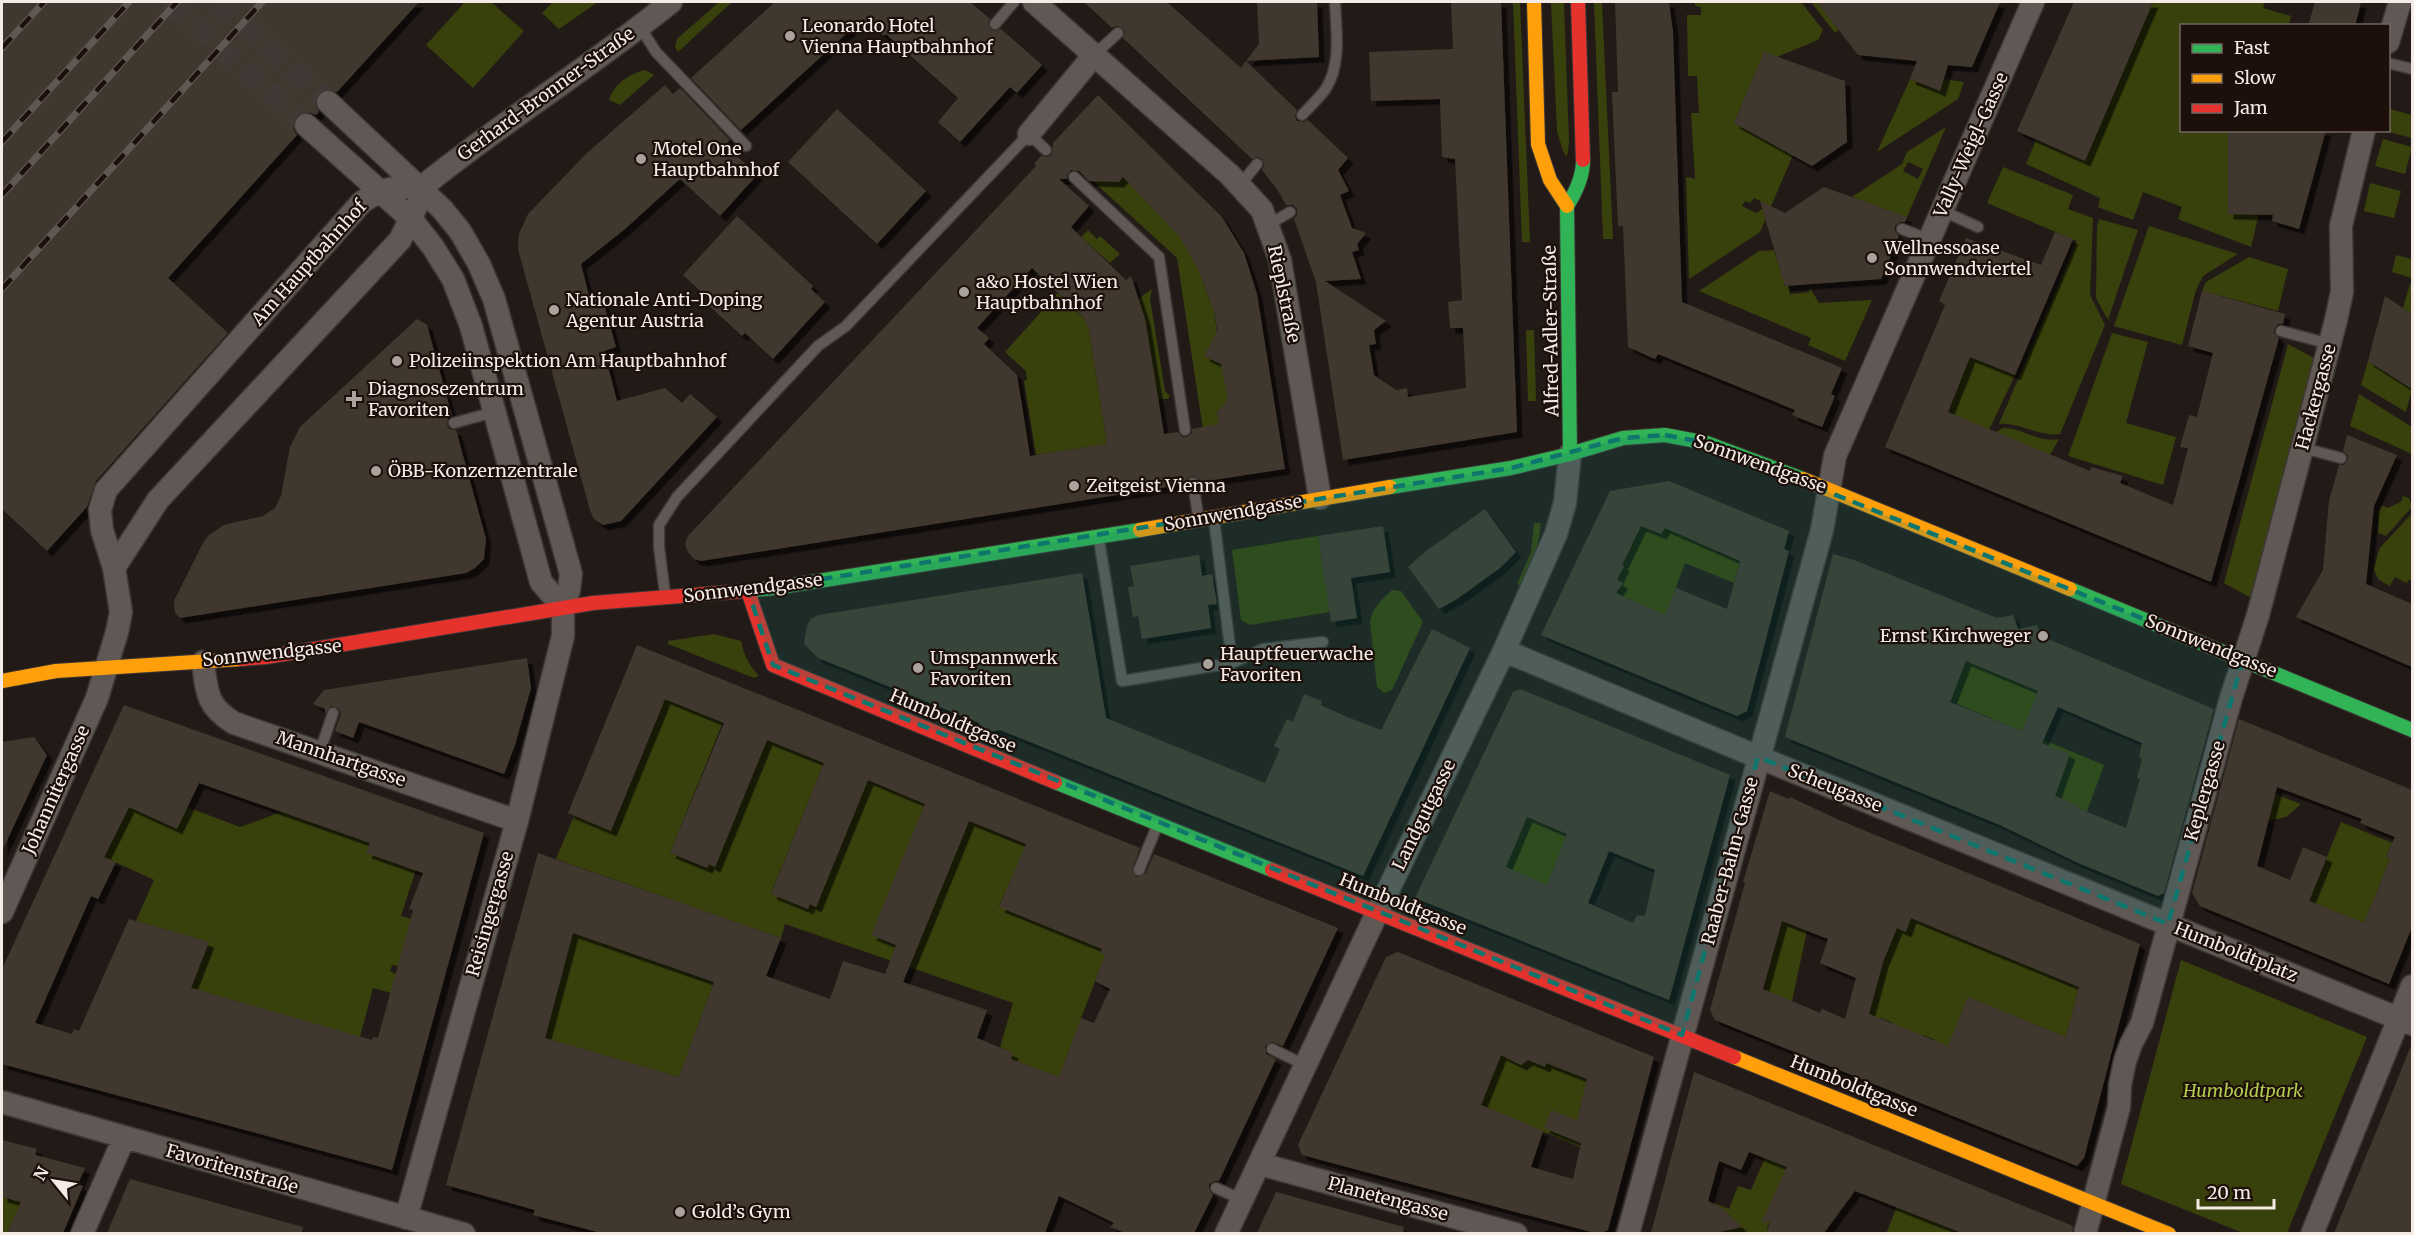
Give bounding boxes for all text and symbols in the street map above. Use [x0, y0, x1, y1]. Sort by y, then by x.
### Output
place label: Leonardo Hotel Vienna Hauptbahnhof [801, 14, 994, 58]
street label: Gerhard-Bronner-Straße [453, 22, 639, 166]
legend [2180, 24, 2390, 132]
marker: Leonardo Hotel Vienna Hauptbahnhof [783, 29, 797, 43]
text: Fast [2234, 36, 2270, 59]
text: Slow [2234, 66, 2277, 89]
street label: Vally-Weigl-Gasse [1928, 69, 2013, 222]
text: Jam [2233, 96, 2268, 119]
place label: Motel One Hauptbahnhof [653, 137, 780, 181]
marker: Motel One Hauptbahnhof [634, 152, 648, 166]
street label: Am Hauptbahnhof [246, 194, 372, 331]
place label: Wellnessoase Sonnwendviertel [1883, 236, 2032, 280]
street label: Rieplstraße [1263, 243, 1306, 345]
street label: Alfred-Adler-Straße [1538, 245, 1564, 418]
marker: Wellnessoase Sonnwendviertel [1865, 251, 1879, 265]
place label: a&o Hostel Wien Hauptbahnhof [976, 270, 1118, 314]
marker: a&o Hostel Wien Hauptbahnhof [957, 285, 971, 299]
place label: Nationale Anti-Doping Agentur Austria [565, 288, 763, 332]
marker: Nationale Anti-Doping Agentur Austria [547, 303, 561, 317]
street label: Hackergasse [2290, 341, 2341, 452]
place label: Polizeiinspektion Am Hauptbahnhof [409, 349, 727, 372]
marker: Polizeiinspektion Am Hauptbahnhof [390, 354, 404, 368]
place label: Diagnosezentrum Favoriten [368, 377, 524, 421]
marker: Diagnosezentrum Favoriten [345, 390, 363, 408]
street label: Sonnwendgasse [1690, 429, 1830, 498]
place label: ÖBB-Konzernzentrale [388, 459, 578, 482]
marker: ÖBB-Konzernzentrale [369, 464, 383, 478]
place label: Zeitgeist Vienna [1086, 474, 1226, 497]
marker: Zeitgeist Vienna [1067, 479, 1081, 493]
street label: Sonnwendgasse [1162, 489, 1304, 536]
street label: Sonnwendgasse [682, 568, 824, 607]
street label: Sonnwendgasse [2142, 609, 2280, 682]
place label: Ernst Kirchweger [1880, 624, 2031, 647]
marker: Ernst Kirchweger [2036, 629, 2050, 643]
street label: Sonnwendgasse [201, 634, 343, 671]
place label: Hauptfeuerwache Favoriten [1220, 642, 1373, 686]
place label: Umspannwerk Favoriten [930, 646, 1058, 690]
marker: Hauptfeuerwache Favoriten [1201, 657, 1215, 671]
marker: Umspannwerk Favoriten [911, 661, 925, 675]
street label: Humboldtgasse [886, 684, 1020, 758]
street label: Johannitergasse [16, 722, 94, 859]
street label: Mannhartgasse [273, 726, 409, 791]
street label: Keplergasse [2179, 738, 2230, 844]
street label: Landgutgasse [1387, 756, 1460, 874]
street label: Scheugasse [1785, 758, 1886, 817]
street label: Raaber-Bahn-Gasse [1696, 775, 1763, 947]
street label: Reisingergasse [461, 849, 518, 979]
street label: Humboldtgasse [1336, 868, 1470, 940]
street label: Humboldtplatz [2171, 916, 2301, 987]
street label: Humboldtgasse [1787, 1050, 1921, 1122]
park label: Humboldtpark [2182, 1079, 2303, 1102]
street label: Favoritenstraße [163, 1139, 301, 1198]
north arrow [24, 1151, 84, 1211]
text: N [29, 1163, 53, 1184]
street label: Planetengasse [1326, 1171, 1451, 1226]
scale bar [2198, 1172, 2274, 1210]
text: 20 m [2207, 1181, 2251, 1204]
place label: Gold’s Gym [692, 1200, 791, 1223]
marker: Gold’s Gym [673, 1205, 687, 1219]

